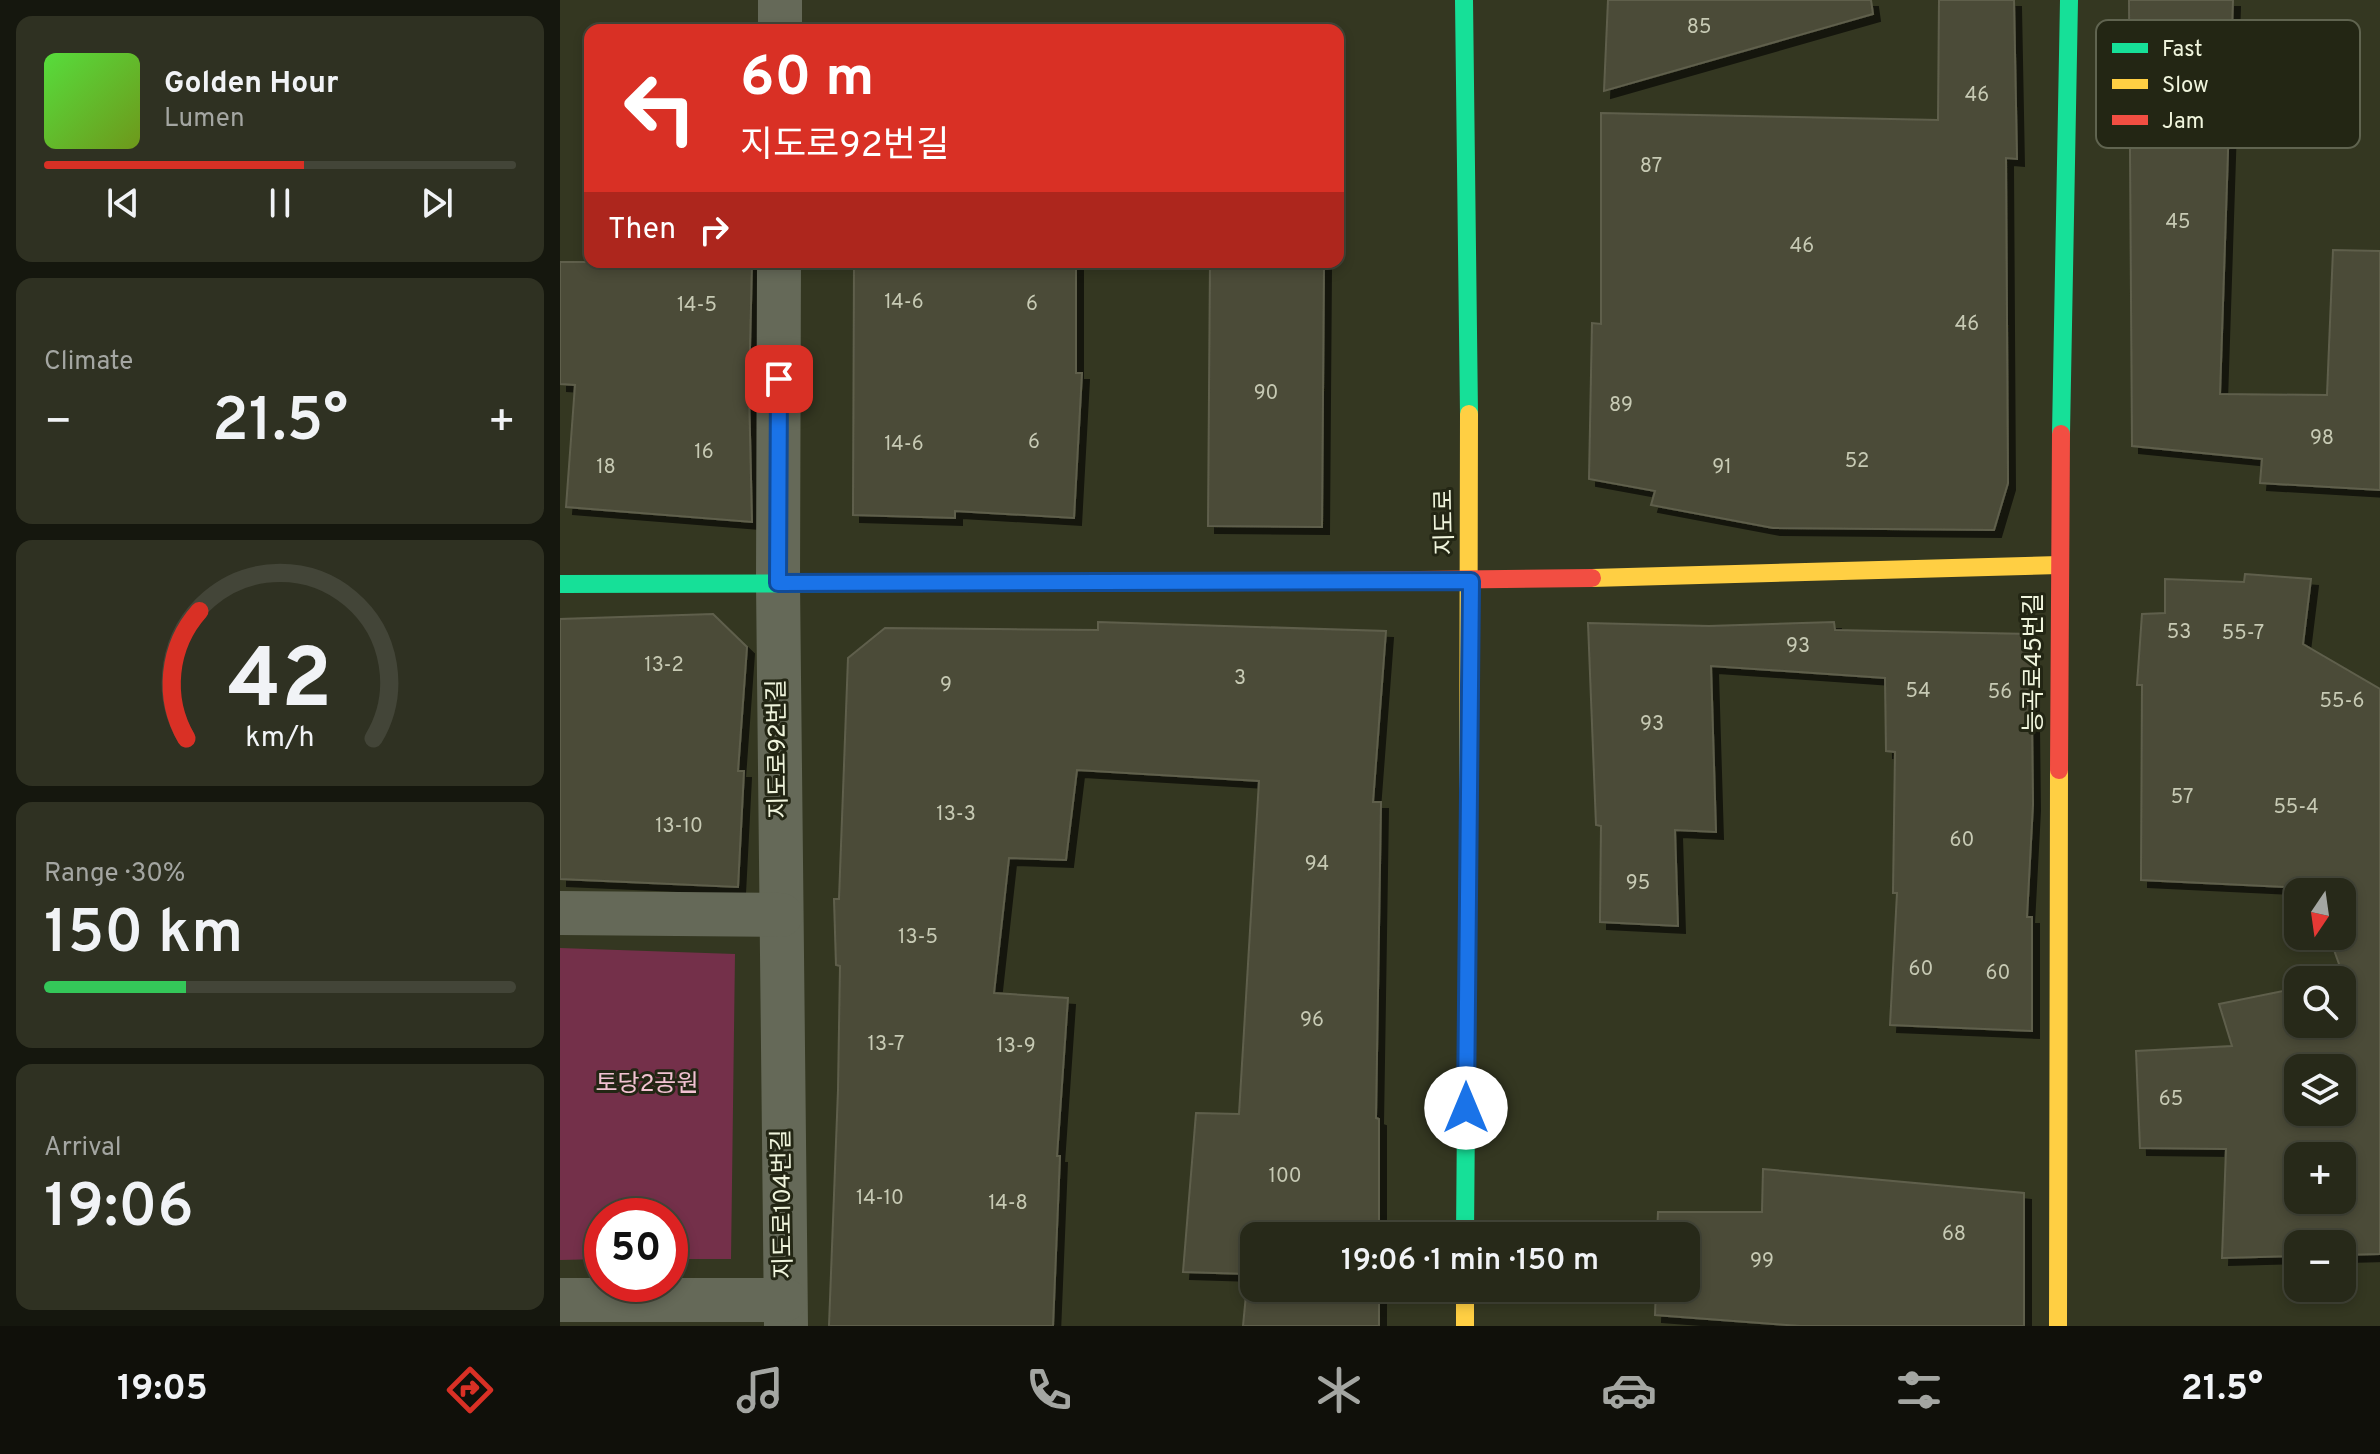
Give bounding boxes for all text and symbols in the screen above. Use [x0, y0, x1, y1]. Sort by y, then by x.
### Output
house number: 85 [1687, 15, 1711, 41]
legend [2096, 20, 2360, 148]
text: Fast [2162, 37, 2203, 64]
text: 60 m [740, 45, 874, 115]
icon: left [608, 56, 712, 160]
text: Golden Hour [164, 66, 338, 103]
text: Slow [2162, 73, 2209, 100]
house number: 46 [1965, 83, 1989, 109]
text: Lumen [164, 103, 245, 136]
text: Jam [2162, 109, 2205, 136]
text: 지도로92번길 [740, 124, 949, 170]
house number: 87 [1640, 154, 1662, 180]
icon: previous [101, 181, 145, 225]
icon: pause [258, 181, 302, 225]
icon: next [415, 181, 459, 225]
icon: right [692, 208, 736, 252]
house number: 45 [2166, 210, 2190, 236]
text: Then [608, 212, 676, 249]
house number: 46 [1790, 234, 1814, 260]
house number: 14-6 [884, 290, 924, 316]
house number: 6 [1026, 292, 1038, 318]
house number: 14-5 [677, 293, 717, 319]
house number: 46 [1955, 312, 1979, 338]
pin [745, 345, 813, 413]
text: Climate [44, 346, 133, 379]
icon: arrive [757, 357, 801, 401]
house number: 90 [1254, 381, 1278, 407]
text: 21.5° [212, 386, 348, 462]
house number: 89 [1609, 393, 1633, 419]
text: − [44, 396, 72, 452]
text: + [488, 396, 516, 452]
house number: 98 [2310, 426, 2334, 452]
house number: 6 [1028, 430, 1040, 456]
house number: 14-6 [884, 432, 924, 458]
house number: 16 [694, 440, 714, 466]
house number: 52 [1845, 449, 1869, 475]
house number: 18 [596, 455, 616, 481]
house number: 91 [1712, 455, 1732, 481]
street label: 지도로 [1430, 489, 1462, 555]
street label: 능곡로45번길 [2020, 593, 2050, 733]
house number: 53 [2167, 620, 2191, 646]
house number: 55-7 [2222, 621, 2264, 647]
text: 42 [228, 632, 332, 737]
house number: 93 [1786, 634, 1810, 660]
house number: 13-2 [644, 653, 684, 679]
house number: 3 [1234, 666, 1246, 692]
house number: 9 [940, 673, 952, 699]
street label: 지도로92번길 [763, 679, 795, 819]
house number: 54 [1905, 679, 1931, 705]
house number: 56 [1988, 680, 2012, 706]
house number: 55-6 [2320, 689, 2364, 715]
house number: 93 [1640, 712, 1664, 738]
text: km/h [245, 721, 315, 757]
house number: 57 [2171, 785, 2193, 811]
house number: 55-4 [2273, 795, 2319, 821]
house number: 13-3 [936, 802, 976, 828]
house number: 13-10 [655, 814, 703, 840]
house number: 60 [1950, 828, 1974, 854]
house number: 94 [1305, 852, 1329, 878]
text: Range · 30% [44, 858, 186, 891]
house number: 95 [1626, 871, 1650, 897]
north arrow [2284, 878, 2356, 950]
map controls [2284, 878, 2356, 1302]
text: 150 km [44, 898, 243, 974]
house number: 13-5 [898, 925, 938, 951]
house number: 60 [1909, 957, 1933, 983]
house number: 60 [1986, 961, 2010, 987]
button: search [2284, 966, 2356, 1038]
house number: 96 [1300, 1008, 1324, 1034]
house number: 13-7 [868, 1032, 904, 1058]
house number: 13-9 [996, 1034, 1036, 1060]
button: layers [2284, 1054, 2356, 1126]
position arrow [1424, 1066, 1508, 1150]
park label: 토당2공원 [595, 1070, 699, 1100]
house number: 65 [2159, 1087, 2183, 1113]
street label: 지도로104번길 [768, 1129, 800, 1279]
text: Arrival [44, 1132, 122, 1165]
button: + [2284, 1142, 2356, 1214]
house number: 100 [1269, 1164, 1301, 1190]
text: 19:06 [44, 1172, 194, 1248]
house number: 14-10 [856, 1186, 904, 1212]
house number: 14-8 [988, 1191, 1028, 1217]
speed limit sign: 50 [584, 1198, 688, 1302]
house number: 68 [1942, 1222, 1966, 1248]
button: − [2284, 1230, 2356, 1302]
text: 19:06 · 1 min · 150 m [1341, 1243, 1599, 1280]
house number: 99 [1750, 1249, 1774, 1275]
icon: directions [442, 1362, 498, 1418]
icon: music [732, 1362, 788, 1418]
icon: phone [1021, 1362, 1077, 1418]
icon: climate [1311, 1362, 1367, 1418]
icon: car [1601, 1362, 1657, 1418]
icon: filters [1891, 1362, 1947, 1418]
text: 19:05 [117, 1367, 208, 1413]
text: 21.5° [2181, 1367, 2263, 1413]

